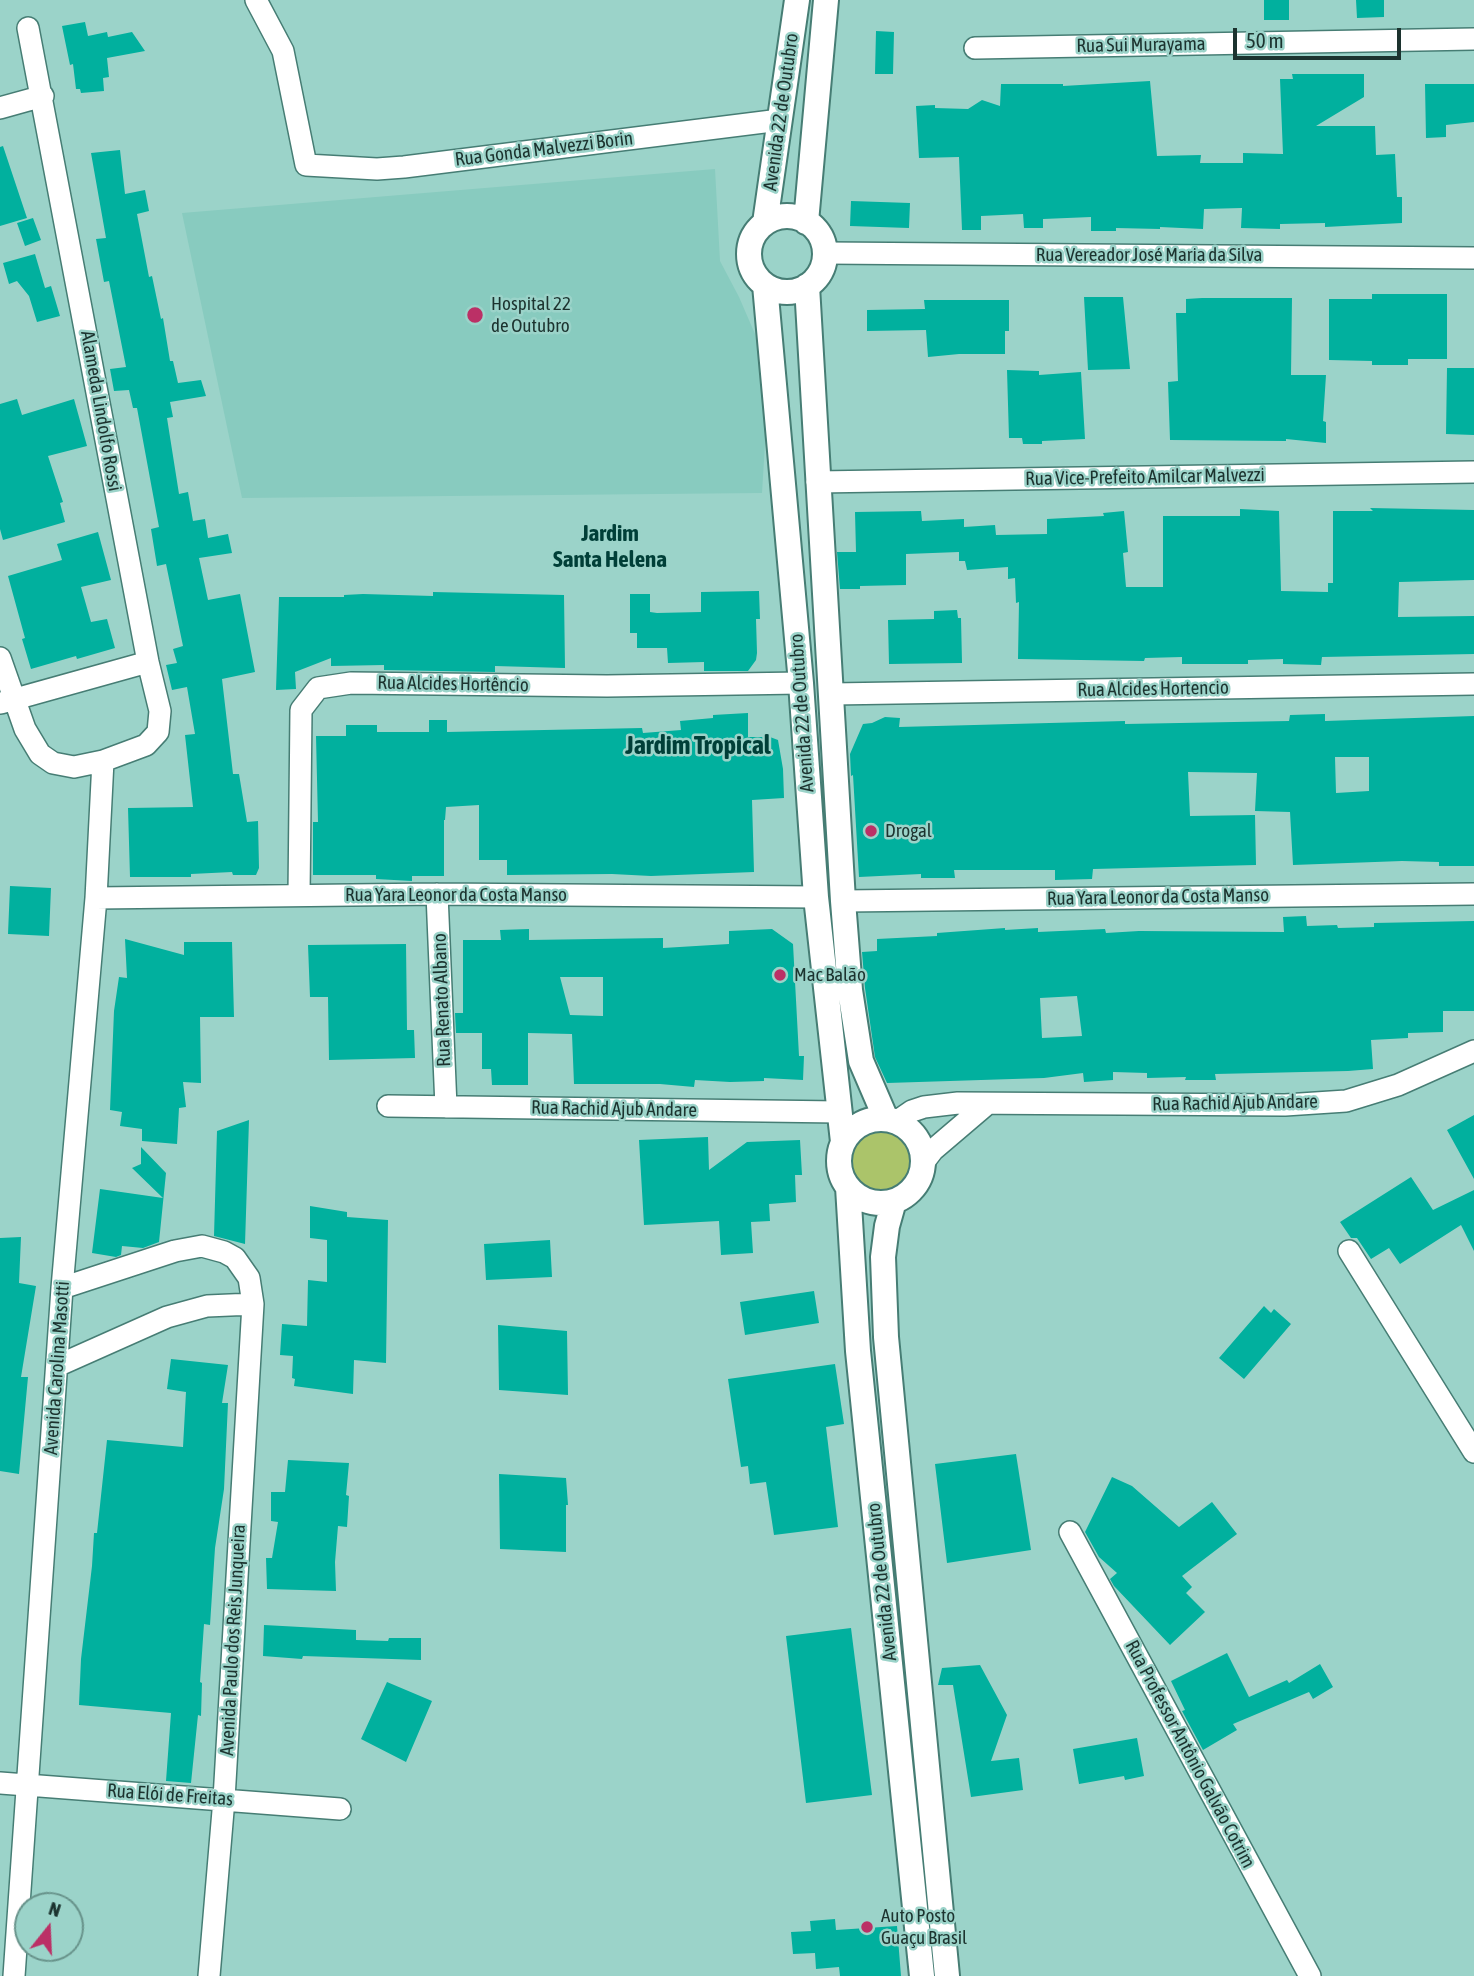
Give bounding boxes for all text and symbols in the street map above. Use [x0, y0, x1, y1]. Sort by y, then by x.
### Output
scale bar [1236, 14, 1404, 58]
text: 50 m [1246, 28, 1284, 52]
street label: Avenida 22 de Outubro [759, 32, 803, 192]
street label: Rua Sui Murayama [1076, 32, 1206, 58]
street label: Rua Gonda Malvezzi Borin [454, 127, 634, 171]
street label: Rua Vereador José Maria da Silva [1036, 244, 1262, 266]
place label: Hospital 22 de Outubro [491, 293, 571, 337]
marker: Hospital 22 de Outubro [465, 305, 485, 325]
street label: Alameda Lindolfo Rossi [76, 329, 126, 493]
street label: Rua Vice-Prefeito Amilcar Malvezzi [1025, 464, 1265, 490]
district label: Jardim Santa Helena [553, 520, 667, 574]
street label: Avenida 22 de Outubro [785, 633, 819, 793]
street label: Rua Alcides Hortêncio [377, 671, 529, 697]
street label: Rua Alcides Hortencio [1077, 676, 1229, 702]
district label: Jardim Tropical [625, 730, 771, 762]
place label: Drogal [885, 820, 932, 842]
marker: Drogal [863, 823, 879, 839]
street label: Rua Yara Leonor da Costa Manso [345, 884, 567, 906]
street label: Rua Yara Leonor da Costa Manso [1047, 884, 1269, 910]
street label: Rua Renato Albano [428, 933, 456, 1067]
place label: Mac Balão [794, 964, 866, 986]
marker: Mac Balão [772, 967, 788, 983]
street label: Rua Rachid Ajub Andare [1152, 1090, 1318, 1116]
street label: Rua Rachid Ajub Andare [531, 1096, 697, 1122]
street label: Avenida Carolina Masotti [40, 1280, 74, 1456]
street label: Avenida 22 de Outubro [862, 1502, 902, 1662]
street label: Avenida Paulo dos Reis Junqueira [216, 1524, 250, 1756]
street label: Rua Professor Antônio Galvão Cotrim [1120, 1636, 1260, 1872]
street label: Rua Elói de Freitas [106, 1779, 234, 1811]
north arrow [14, 1892, 84, 1962]
text: N [46, 1897, 64, 1921]
place label: Auto Posto Guaçu Brasil [881, 1905, 967, 1949]
marker: Auto Posto Guaçu Brasil [859, 1919, 875, 1935]

